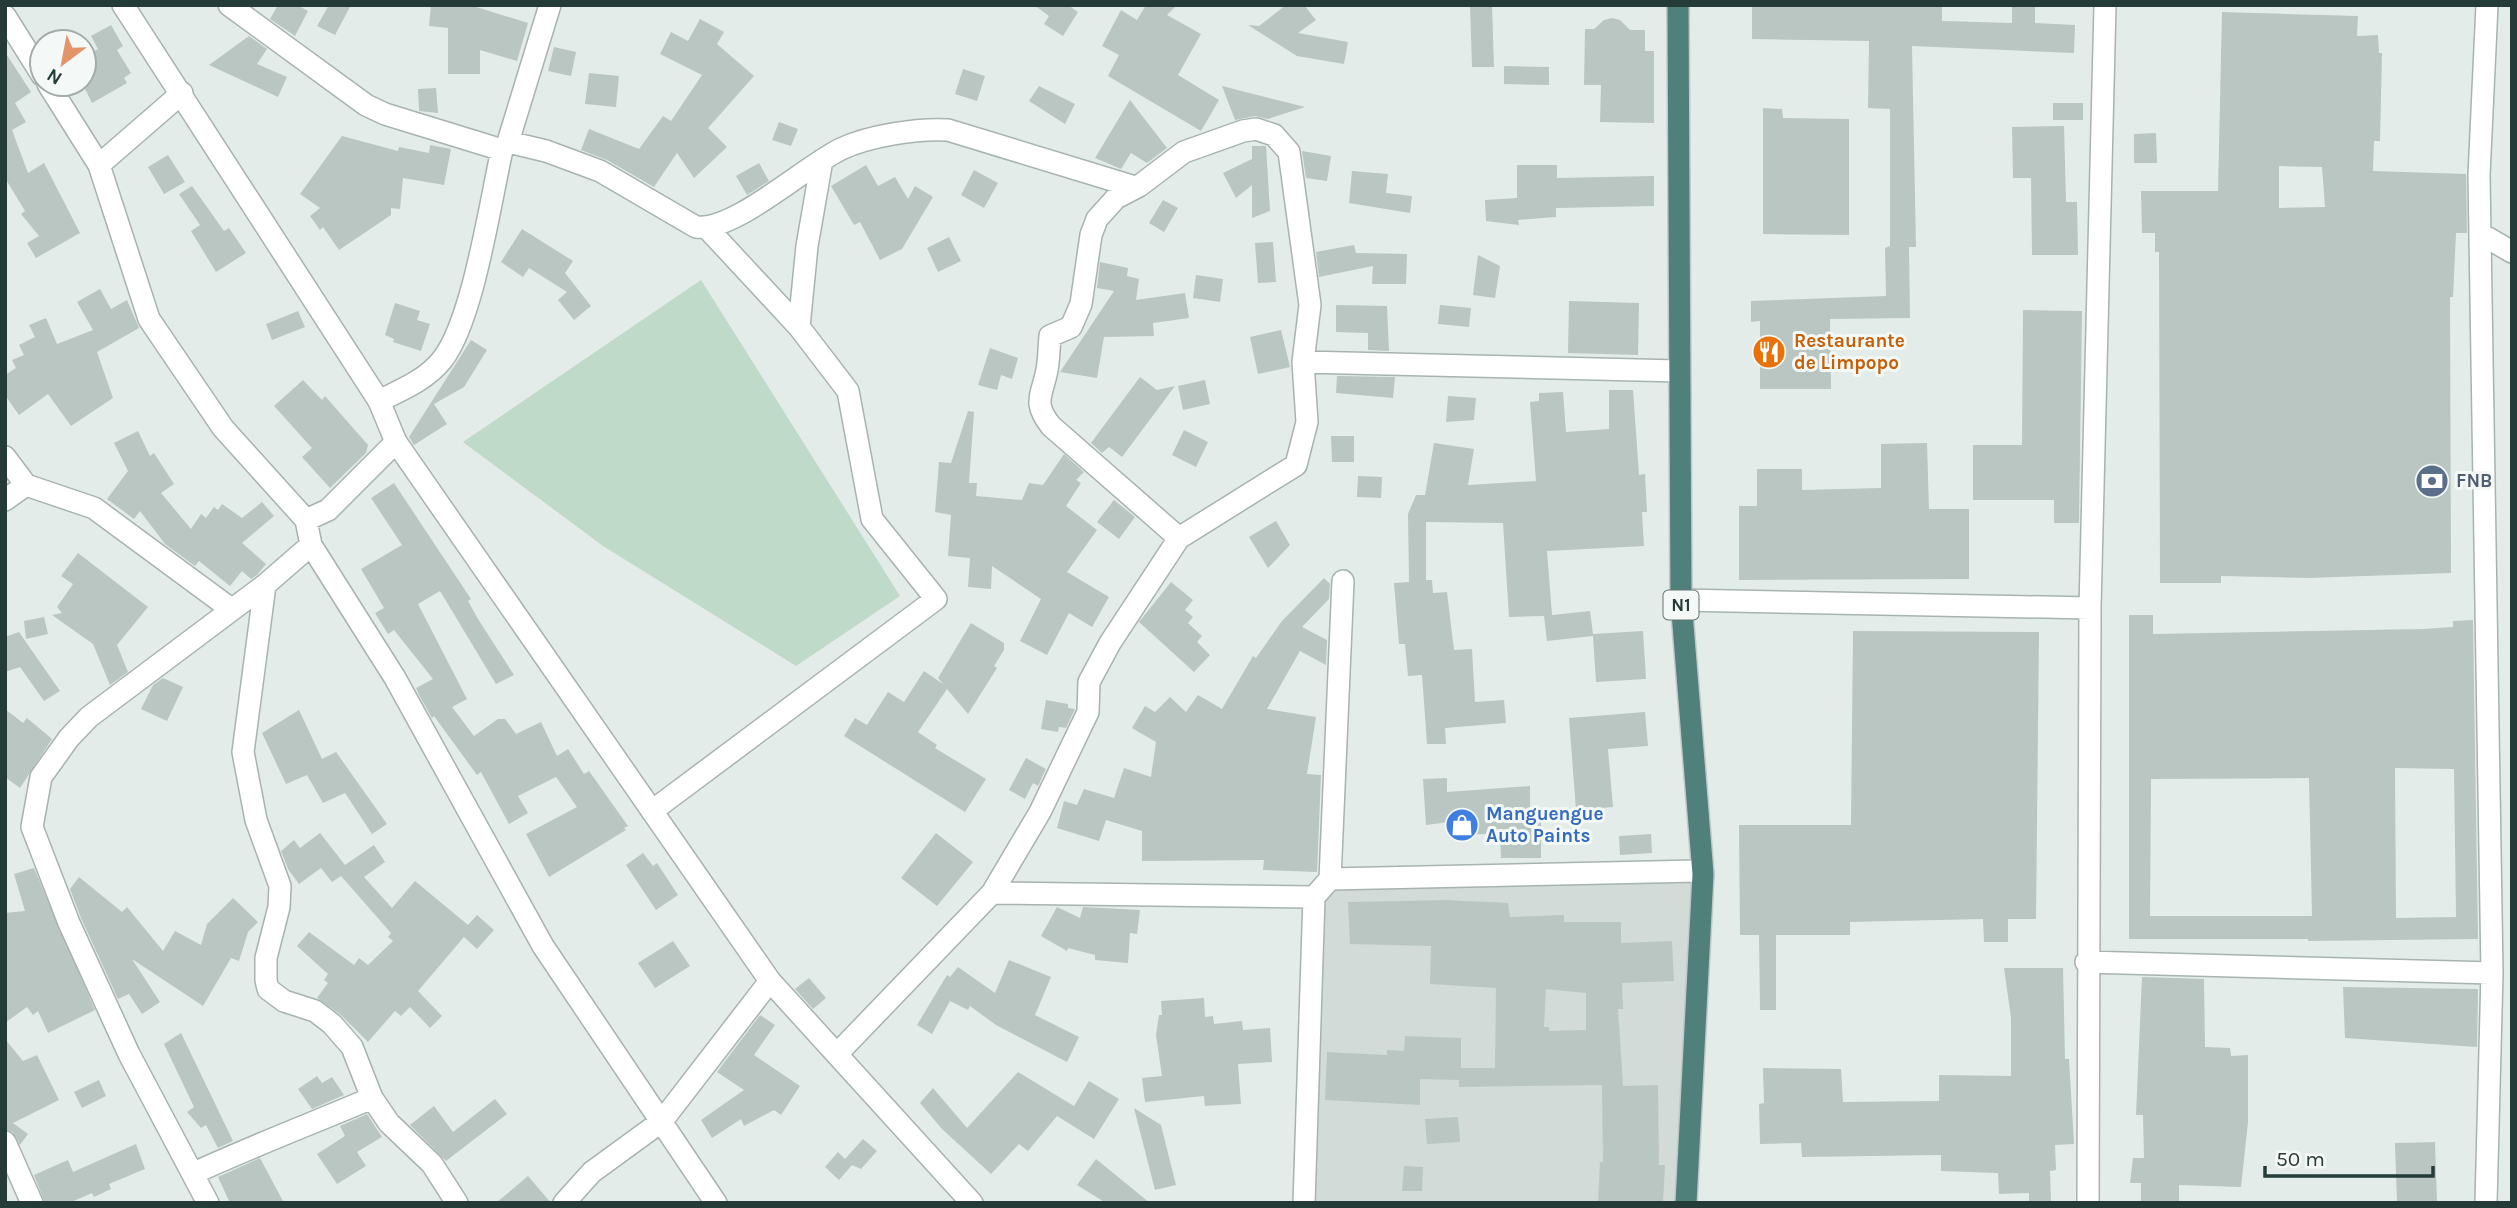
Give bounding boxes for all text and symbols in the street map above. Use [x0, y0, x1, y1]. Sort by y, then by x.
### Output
north arrow [28, 28, 98, 98]
text: N [43, 64, 66, 90]
place label: Restaurante de Limpopo [1794, 330, 1905, 374]
restaurant icon: Restaurante de Limpopo [1750, 333, 1788, 371]
bank icon: FNB [2413, 462, 2451, 500]
place label: FNB [2456, 470, 2492, 492]
road number: N1 [1664, 590, 1698, 620]
place label: Manguengue Auto Paints [1486, 803, 1604, 847]
shop icon: Manguengue Auto Paints [1443, 806, 1481, 844]
scale bar [2265, 1134, 2433, 1178]
text: 50 m [2276, 1147, 2325, 1171]

